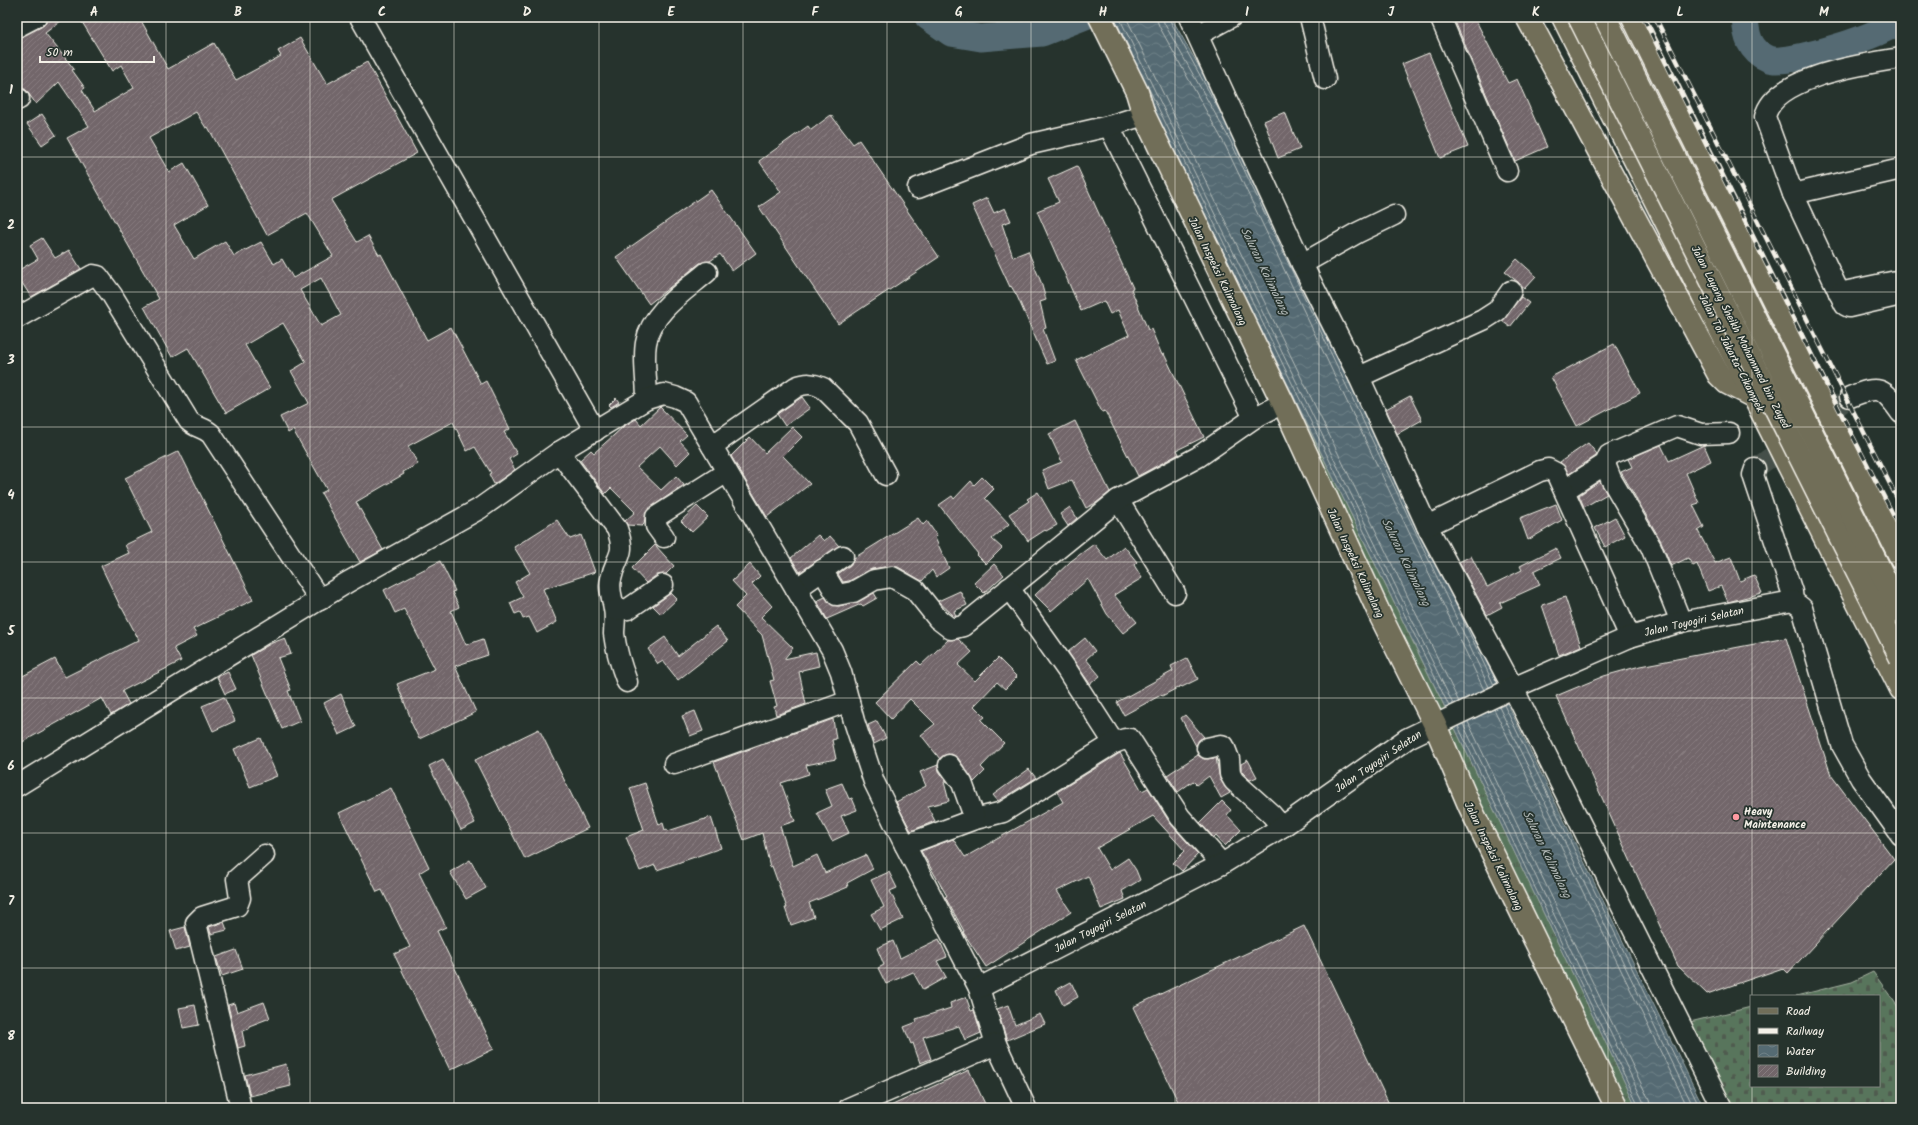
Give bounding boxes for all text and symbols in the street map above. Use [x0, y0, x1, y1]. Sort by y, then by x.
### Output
text: A [90, 2, 98, 23]
text: B [234, 2, 242, 23]
text: C [378, 2, 386, 23]
text: D [523, 2, 532, 23]
text: E [667, 2, 675, 23]
text: F [811, 2, 819, 23]
text: G [955, 2, 963, 23]
text: H [1099, 2, 1108, 23]
text: I [1245, 2, 1249, 23]
text: J [1388, 2, 1395, 23]
text: K [1532, 2, 1540, 23]
text: L [1676, 2, 1684, 23]
text: M [1819, 2, 1829, 23]
scale bar [40, 38, 154, 64]
text: 50 m [46, 43, 73, 62]
text: 1 [9, 80, 13, 101]
street label: Jalan Inspeksi Kalimalang [1183, 214, 1251, 329]
text: 2 [7, 215, 15, 236]
water label: Saluran Kalimalang [1235, 224, 1295, 320]
street label: Jalan Layang Sheikh Mohammed bin Zayed [1686, 243, 1795, 433]
street label: Jalan Tol Jakarta–Cikampek [1693, 291, 1769, 416]
text: 3 [6, 350, 15, 371]
text: 4 [7, 485, 15, 506]
street label: Jalan Inspeksi Kalimalang [1322, 506, 1388, 621]
water label: Saluran Kalimalang [1376, 515, 1436, 611]
street label: Jalan Toyogiri Selatan [1643, 602, 1746, 642]
text: 5 [7, 621, 16, 642]
street label: Jalan Toyogiri Selatan [1331, 726, 1426, 798]
text: 6 [7, 756, 15, 777]
street label: Jalan Inspeksi Kalimalang [1459, 799, 1527, 914]
place label: Heavy Maintenance [1744, 803, 1806, 834]
water label: Saluran Kalimalang [1517, 807, 1577, 903]
marker: Heavy Maintenance [1731, 812, 1741, 822]
text: 7 [8, 891, 15, 912]
street label: Jalan Toyogiri Selatan [1051, 896, 1150, 958]
legend [1750, 995, 1880, 1087]
text: Road [1786, 1002, 1811, 1021]
text: Railway [1786, 1022, 1824, 1041]
text: 8 [7, 1026, 15, 1047]
text: Water [1786, 1042, 1816, 1061]
text: Building [1786, 1062, 1826, 1081]

